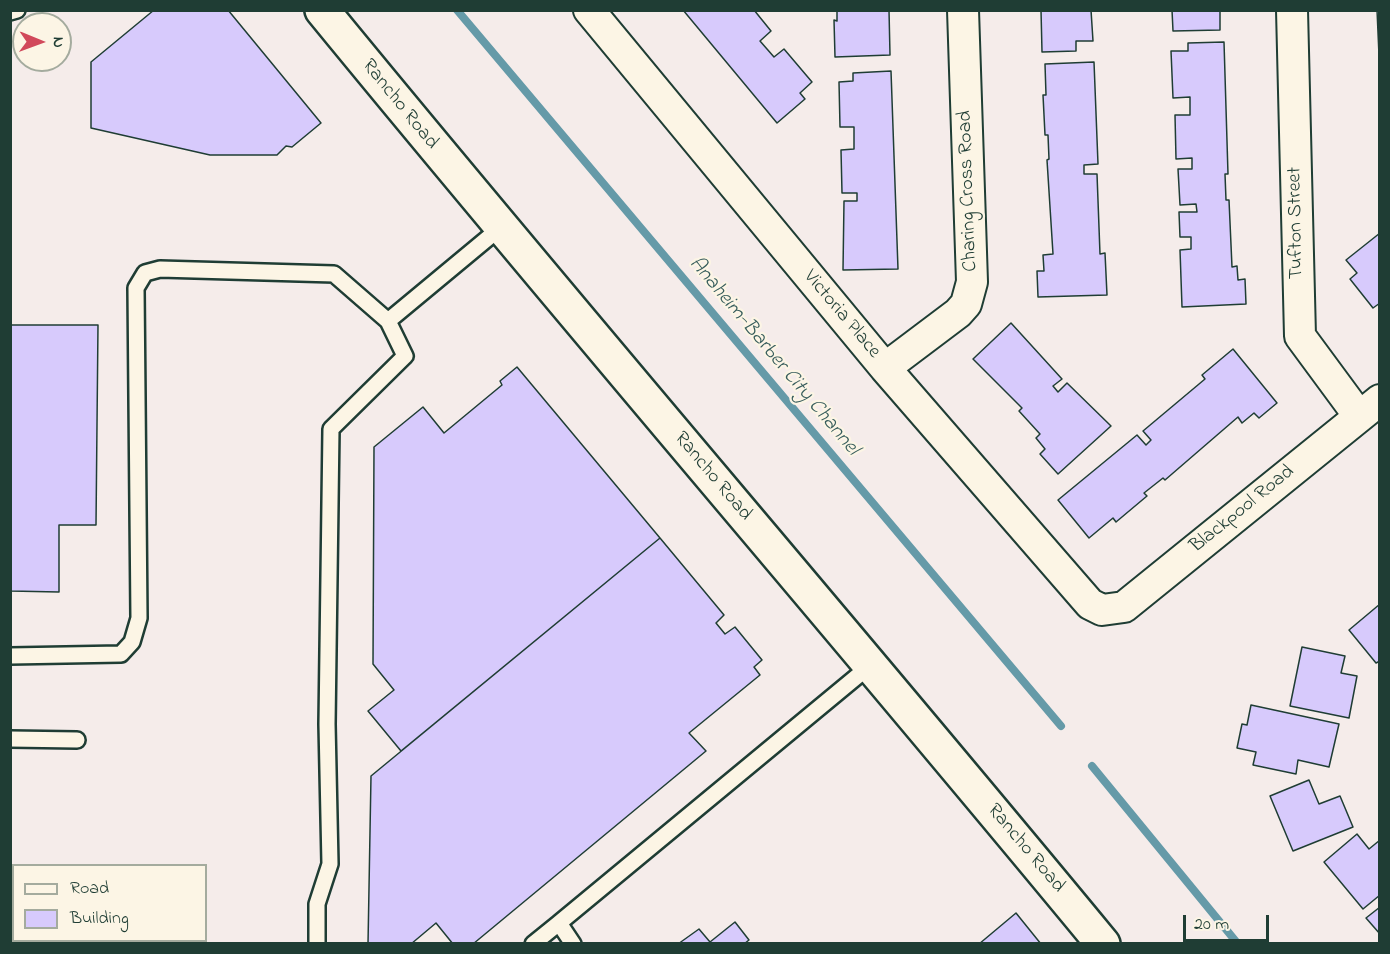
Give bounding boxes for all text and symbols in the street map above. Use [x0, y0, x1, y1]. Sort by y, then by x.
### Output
north arrow [12, 12, 72, 72]
text: N [46, 37, 70, 48]
street label: Rancho Road [355, 55, 443, 155]
street label: Charing Cross Road [954, 110, 984, 272]
street label: Tufton Street [1284, 167, 1310, 279]
water label: Anaheim-Barber City Channel [682, 252, 864, 462]
street label: Victoria Place [797, 266, 885, 364]
street label: Rancho Road [668, 428, 756, 526]
street label: Blackpool Road [1186, 461, 1300, 559]
street label: Rancho Road [981, 800, 1069, 898]
legend [12, 864, 207, 942]
text: Road [70, 876, 109, 902]
scale bar [1186, 903, 1272, 941]
text: Building [70, 906, 129, 932]
text: 20 m [1194, 912, 1229, 938]

